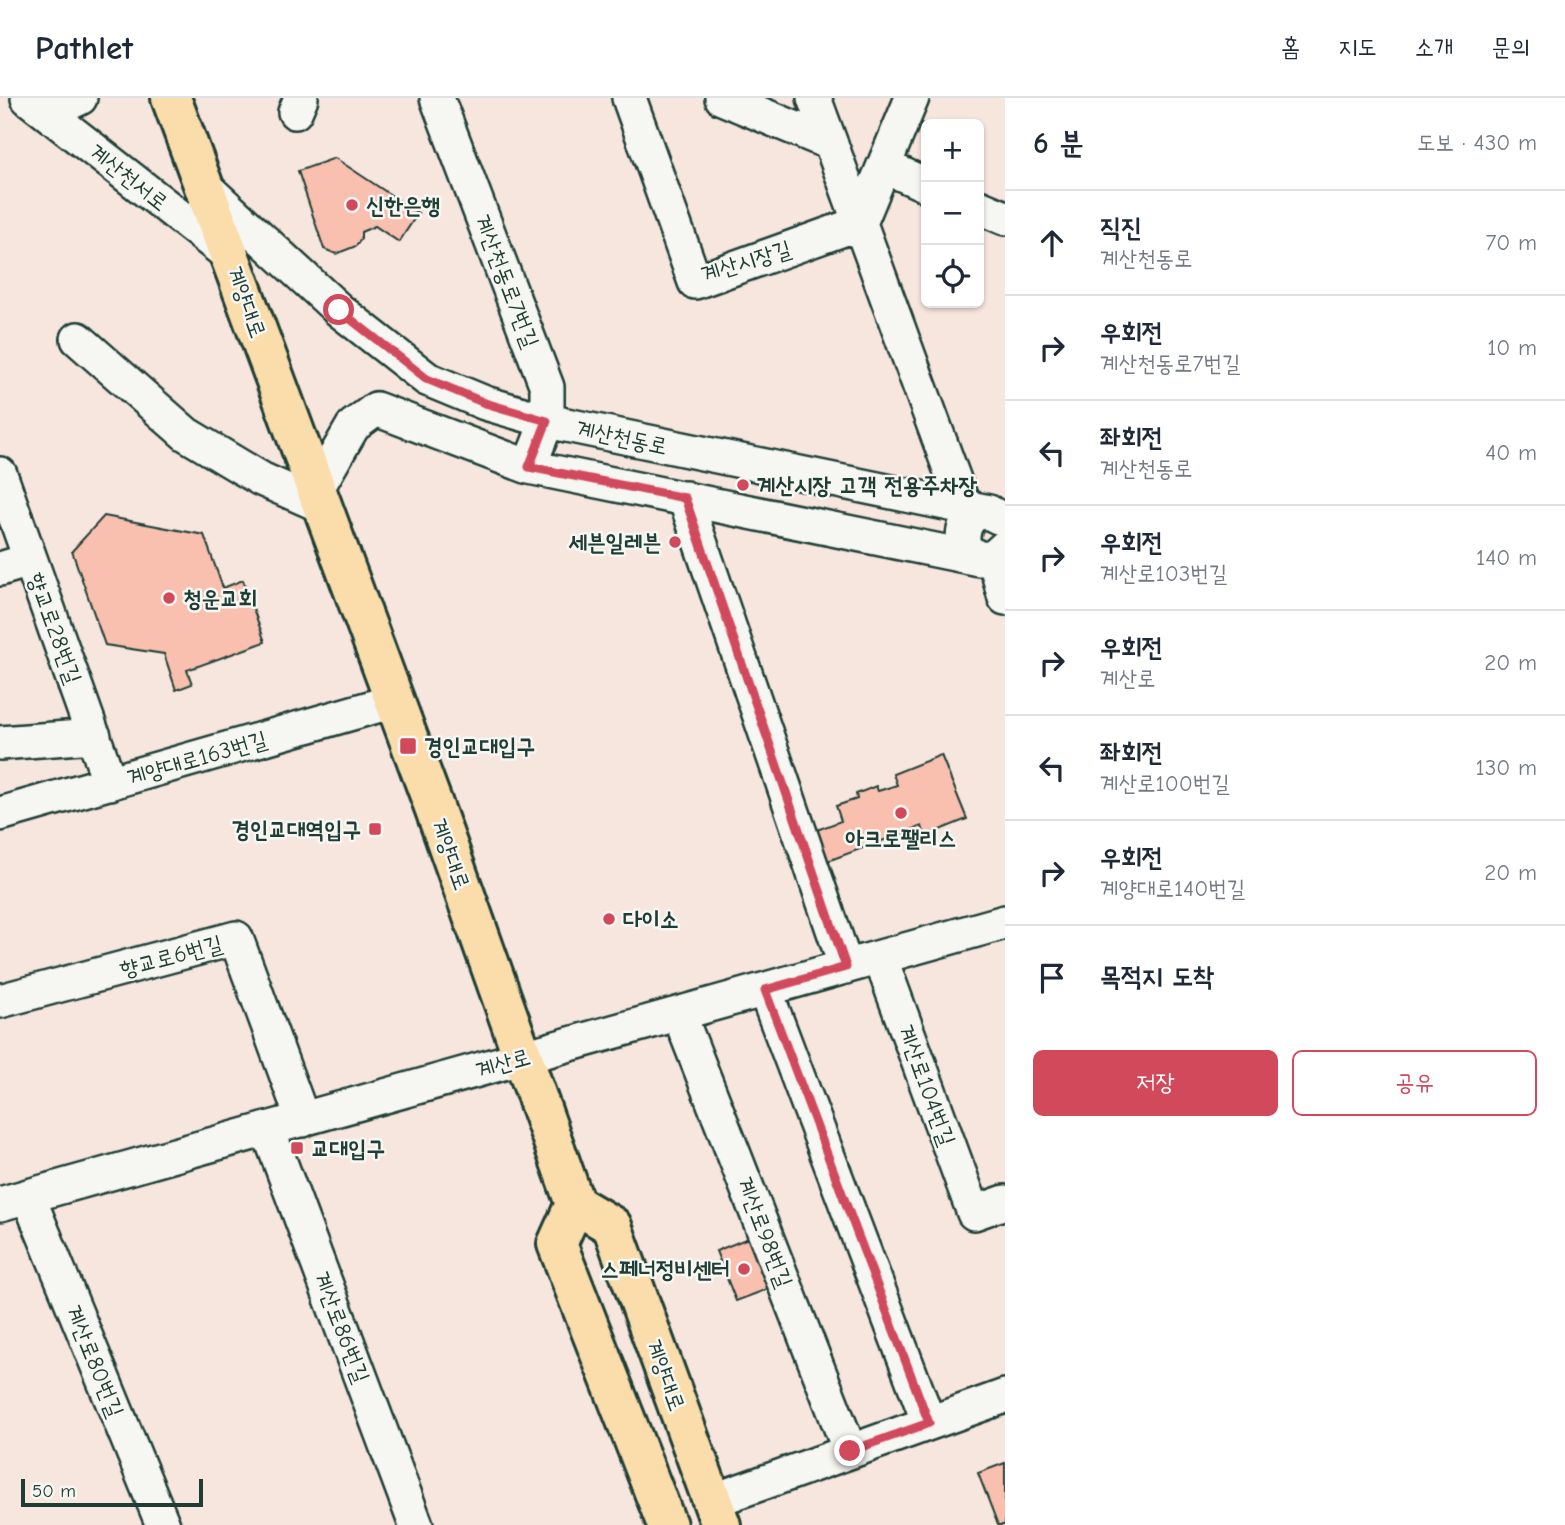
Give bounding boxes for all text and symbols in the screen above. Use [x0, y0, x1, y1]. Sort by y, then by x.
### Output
text: Pathlet [35, 29, 133, 67]
text: 홈 [1281, 33, 1300, 61]
text: 지도 [1338, 33, 1377, 61]
text: 소개 [1415, 33, 1453, 61]
text: 문의 [1491, 33, 1530, 61]
map controls [921, 119, 984, 308]
button: + [921, 119, 984, 182]
text: 6 분 [1033, 126, 1084, 161]
text: 도보 · 430 m [1417, 129, 1537, 156]
street label: 계산천서로 [84, 138, 173, 217]
button: − [921, 182, 984, 245]
place label: 신한은행 [366, 192, 440, 219]
marker: 신한은행 [344, 197, 360, 213]
street label: 계산천동로7번길 [469, 211, 544, 352]
text: 직진 [1100, 213, 1142, 243]
icon: ahead [1033, 224, 1071, 262]
text: 70 m [1485, 229, 1537, 256]
street label: 계산시장길 [698, 235, 794, 288]
button: locate [921, 245, 984, 308]
text: 계산천동로 [1100, 245, 1193, 272]
street label: 계양대로 [221, 263, 272, 342]
route start [323, 294, 354, 325]
text: 우회전 [1100, 318, 1163, 348]
icon: right [1033, 329, 1071, 367]
text: 10 m [1487, 334, 1537, 361]
text: 계산천동로7번길 [1100, 350, 1240, 377]
street label: 계산천동로 [574, 415, 670, 460]
text: 좌회전 [1100, 423, 1163, 453]
icon: left [1033, 434, 1071, 472]
text: 40 m [1485, 439, 1537, 466]
text: 계산천동로 [1100, 455, 1193, 482]
place label: 계산시장 고객 전용주차장 [757, 472, 977, 499]
marker: 계산시장 고객 전용주차장 [735, 477, 751, 493]
text: 우회전 [1100, 528, 1163, 558]
place label: 세븐일레븐 [568, 529, 661, 556]
marker: 세븐일레븐 [667, 534, 683, 550]
icon: right [1033, 539, 1071, 577]
text: 140 m [1476, 544, 1537, 571]
text: 계산로103번길 [1100, 560, 1227, 587]
street label: 향교로28번길 [22, 569, 87, 687]
place label: 청운교회 [183, 585, 257, 612]
marker: 청운교회 [161, 590, 177, 606]
text: 우회전 [1100, 633, 1163, 663]
icon: right [1033, 644, 1071, 682]
text: 20 m [1484, 649, 1537, 676]
text: 계산로 [1100, 665, 1156, 692]
street label: 계양대로163번길 [124, 726, 270, 791]
place label: 경인교대입구 [424, 733, 535, 760]
marker: 경인교대입구 [398, 736, 418, 756]
text: 좌회전 [1100, 738, 1163, 768]
icon: left [1033, 749, 1071, 787]
text: 130 m [1476, 754, 1537, 781]
text: 계산로100번길 [1100, 770, 1230, 797]
marker: 아크로팰리스 [893, 805, 909, 821]
street label: 계양대로 [425, 815, 476, 894]
place label: 경인교대역입구 [231, 816, 361, 843]
marker: 경인교대역입구 [367, 821, 383, 837]
place label: 아크로팰리스 [845, 825, 957, 852]
text: 우회전 [1100, 843, 1163, 873]
icon: right [1033, 854, 1071, 892]
text: 20 m [1484, 859, 1537, 886]
text: 계양대로140번길 [1100, 875, 1245, 902]
place label: 다이소 [623, 906, 679, 933]
marker: 다이소 [601, 911, 617, 927]
street label: 향교로6번길 [117, 930, 225, 983]
icon: arrive [1033, 959, 1071, 997]
text: 목적지 도착 [1100, 962, 1214, 992]
street label: 계산로104번길 [892, 1021, 961, 1149]
street label: 계산로 [473, 1043, 534, 1084]
button: 저장 [1033, 1050, 1278, 1116]
button: 공유 [1292, 1050, 1537, 1116]
place label: 교대입구 [311, 1135, 385, 1162]
marker: 교대입구 [289, 1140, 305, 1156]
street label: 계산로98번길 [731, 1173, 798, 1291]
place label: 스페너정비센터 [600, 1256, 730, 1283]
marker: 스페너정비센터 [736, 1261, 752, 1277]
street label: 계산로86번길 [308, 1268, 375, 1387]
street label: 계산로80번길 [60, 1301, 129, 1421]
street label: 계양대로 [640, 1336, 691, 1415]
route end [834, 1435, 865, 1466]
scale bar [21, 1476, 203, 1508]
text: 50 m [32, 1480, 76, 1502]

